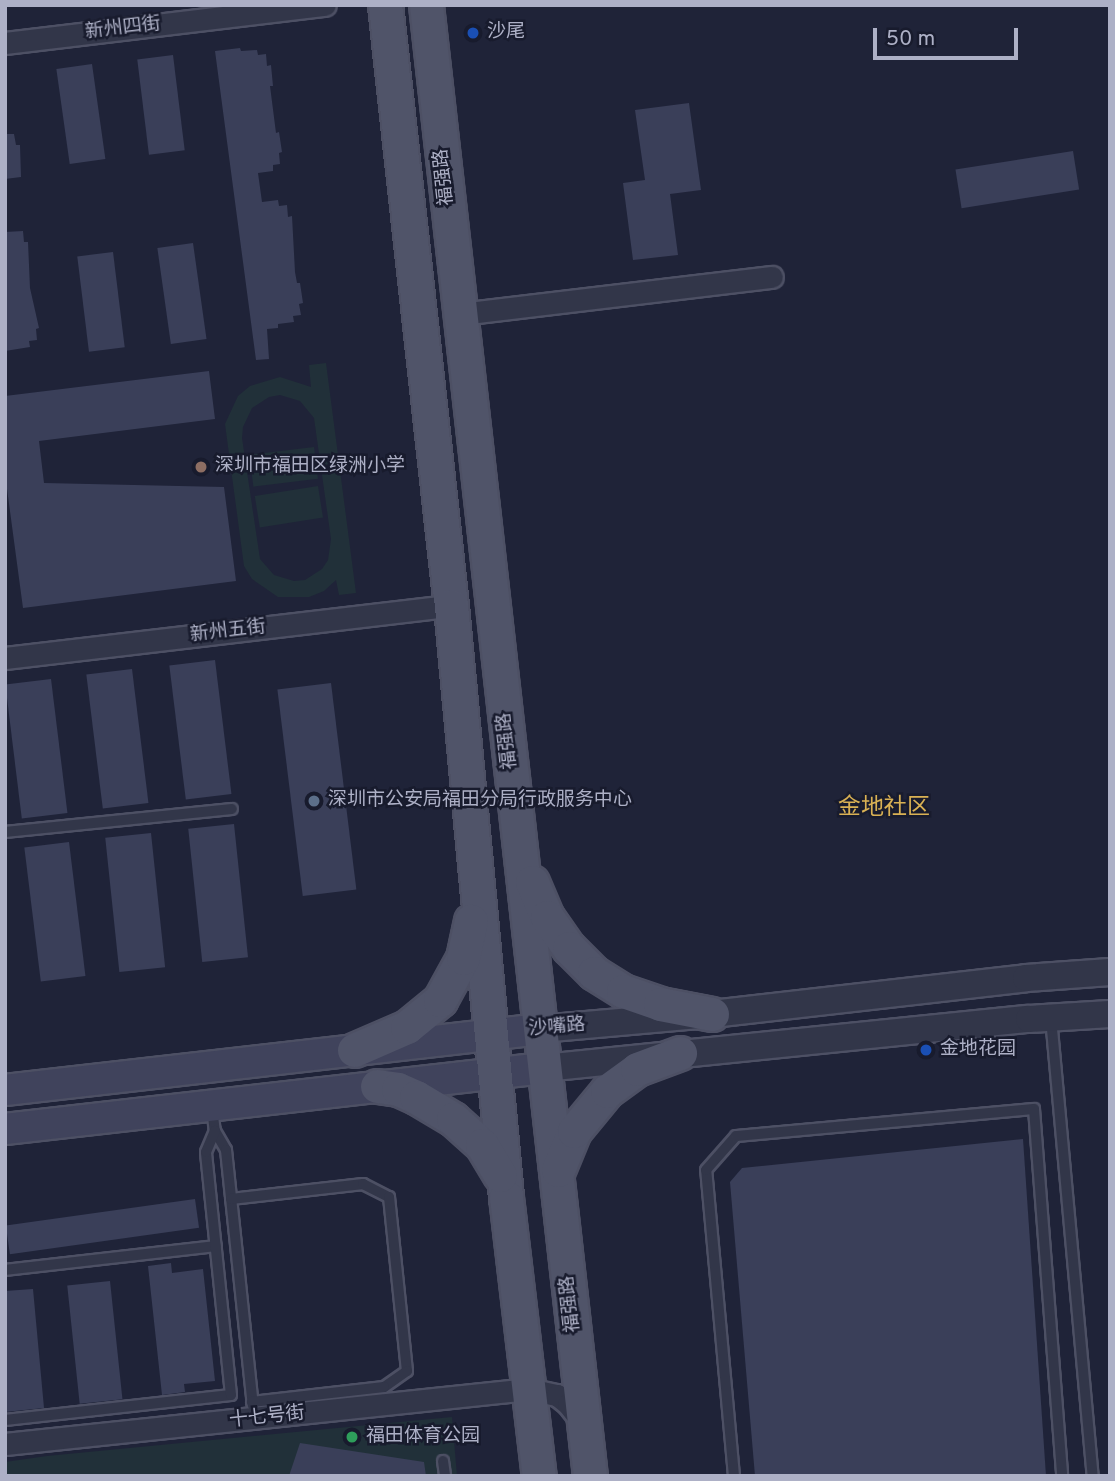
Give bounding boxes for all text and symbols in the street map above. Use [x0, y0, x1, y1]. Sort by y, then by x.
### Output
street label: 新州四街 [84, 13, 162, 45]
scale bar [877, 14, 1022, 58]
place label: 沙尾 [487, 22, 525, 44]
marker: 沙尾 [465, 25, 481, 41]
text: 50 m [886, 26, 935, 53]
street label: 福强路 [431, 147, 459, 207]
place label: 深圳市福田区绿洲小学 [215, 456, 405, 478]
marker: 深圳市福田区绿洲小学 [193, 459, 209, 475]
street label: 新州五街 [189, 616, 267, 648]
street label: 福强路 [494, 711, 522, 771]
place label: 深圳市公安局福田分局行政服务中心 [328, 790, 632, 812]
marker: 深圳市公安局福田分局行政服务中心 [306, 793, 322, 809]
district label: 金地社区 [838, 795, 930, 823]
street label: 沙嘴路 [528, 1014, 586, 1042]
place label: 金地花园 [940, 1039, 1016, 1061]
marker: 金地花园 [918, 1042, 934, 1058]
street label: 福强路 [557, 1274, 585, 1334]
street label: 十七号街 [228, 1403, 306, 1433]
place label: 福田体育公园 [366, 1426, 480, 1448]
marker: 福田体育公园 [344, 1429, 360, 1445]

